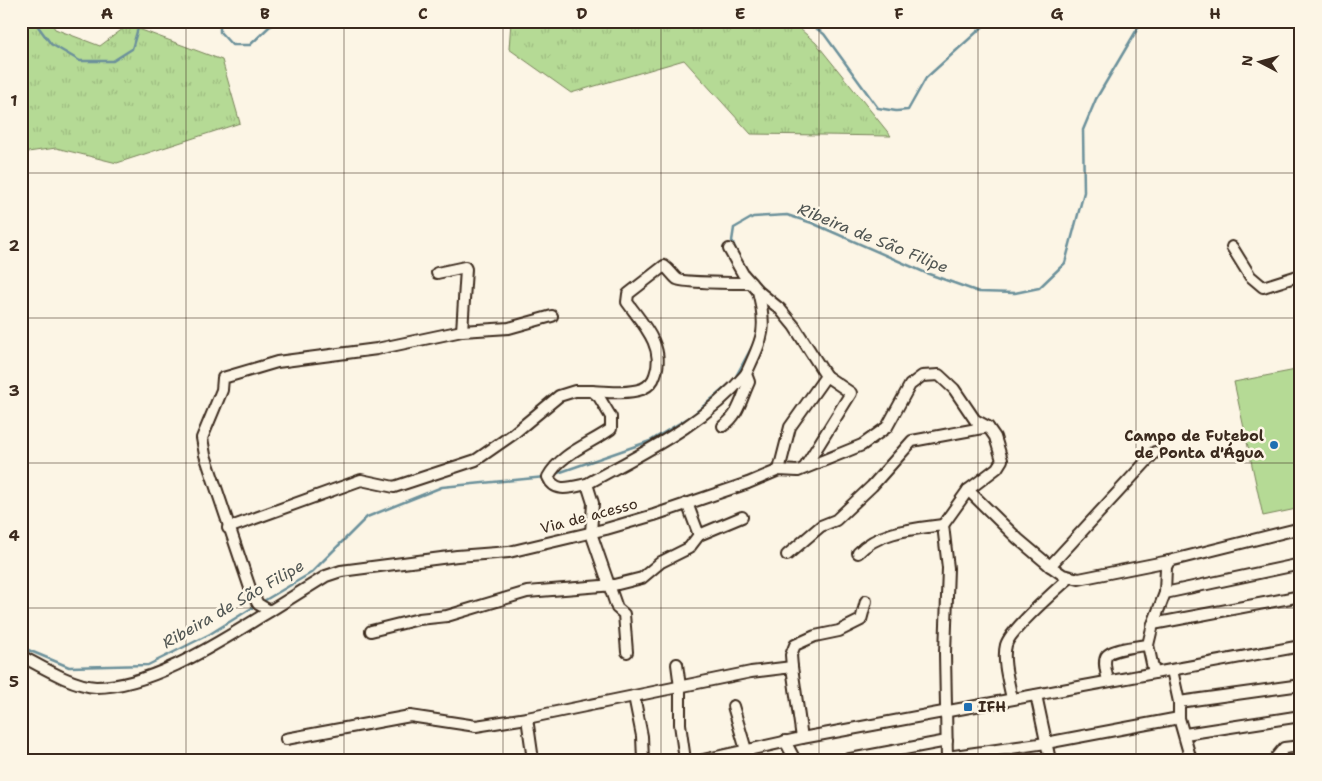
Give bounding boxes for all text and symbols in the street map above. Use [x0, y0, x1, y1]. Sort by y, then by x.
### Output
text: A [101, 3, 113, 24]
text: B [260, 3, 270, 24]
text: C [418, 3, 428, 24]
text: D [576, 3, 588, 24]
text: E [735, 3, 745, 24]
text: F [894, 3, 904, 24]
text: G [1051, 3, 1064, 24]
text: H [1209, 3, 1221, 24]
north arrow [1234, 38, 1284, 88]
text: N [1238, 54, 1257, 67]
text: 1 [10, 90, 18, 111]
water label: Ribeira de São Filipe [795, 198, 951, 278]
text: 2 [8, 235, 20, 256]
text: 3 [8, 380, 20, 401]
place label: Campo de Futebol de Ponta d'Água [1124, 426, 1265, 463]
marker: Campo de Futebol de Ponta d'Água [1268, 439, 1280, 451]
street label: Via de acesso [538, 493, 640, 539]
text: 4 [8, 525, 20, 546]
water label: Ribeira de São Filipe [158, 555, 308, 653]
text: 5 [9, 671, 19, 692]
place label: IFH [978, 697, 1006, 717]
marker: IFH [962, 701, 974, 713]

